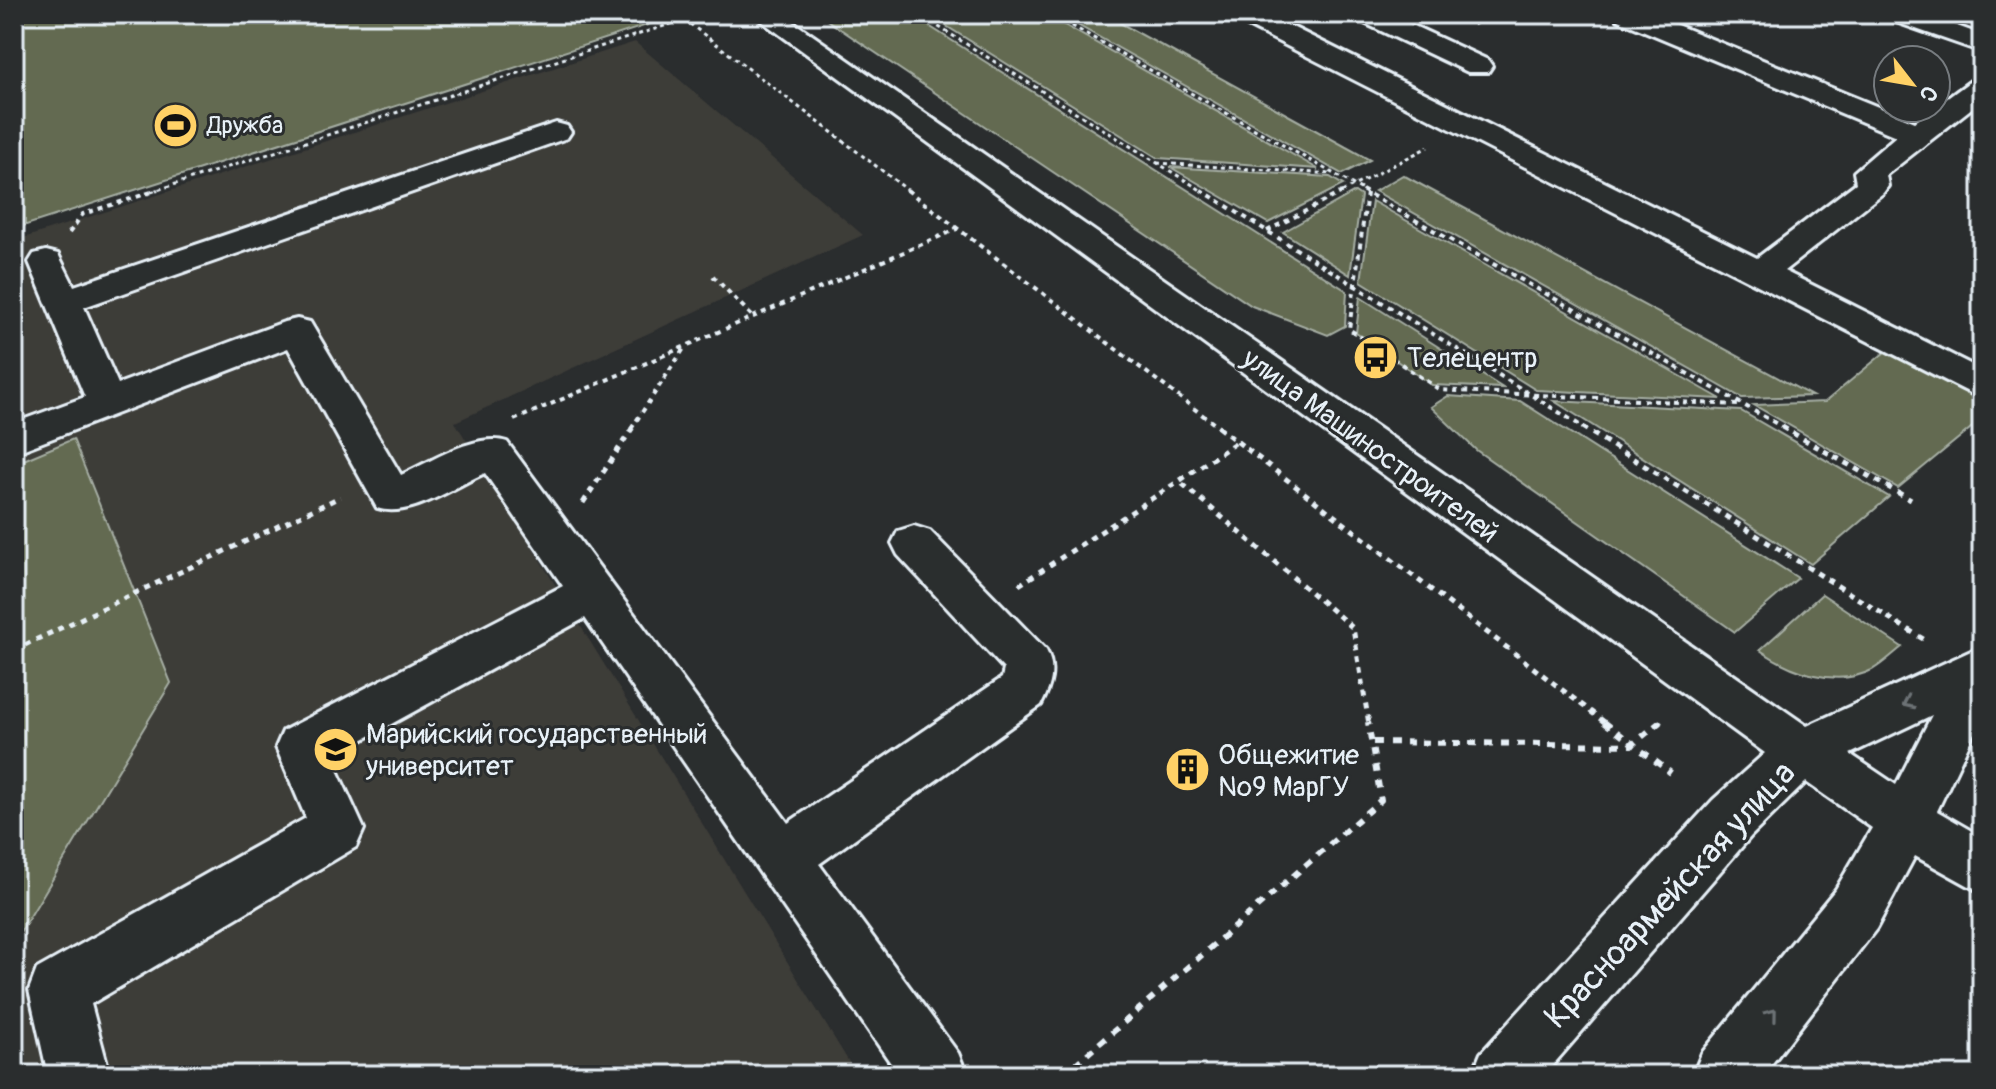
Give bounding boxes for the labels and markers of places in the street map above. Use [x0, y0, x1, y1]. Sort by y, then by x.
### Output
sports icon: Дружба [152, 101, 200, 149]
place label: Дружба [206, 111, 283, 140]
bus stop icon: Телецентр [1352, 333, 1400, 381]
place label: Телецентр [1407, 341, 1537, 376]
place label: Марийский государственный университет [365, 717, 707, 784]
school or university icon: Марийский государственный университет [311, 725, 359, 773]
place label: Общежитие №9 МарГУ [1218, 738, 1359, 805]
building icon: Общежитие №9 МарГУ [1163, 746, 1211, 794]

